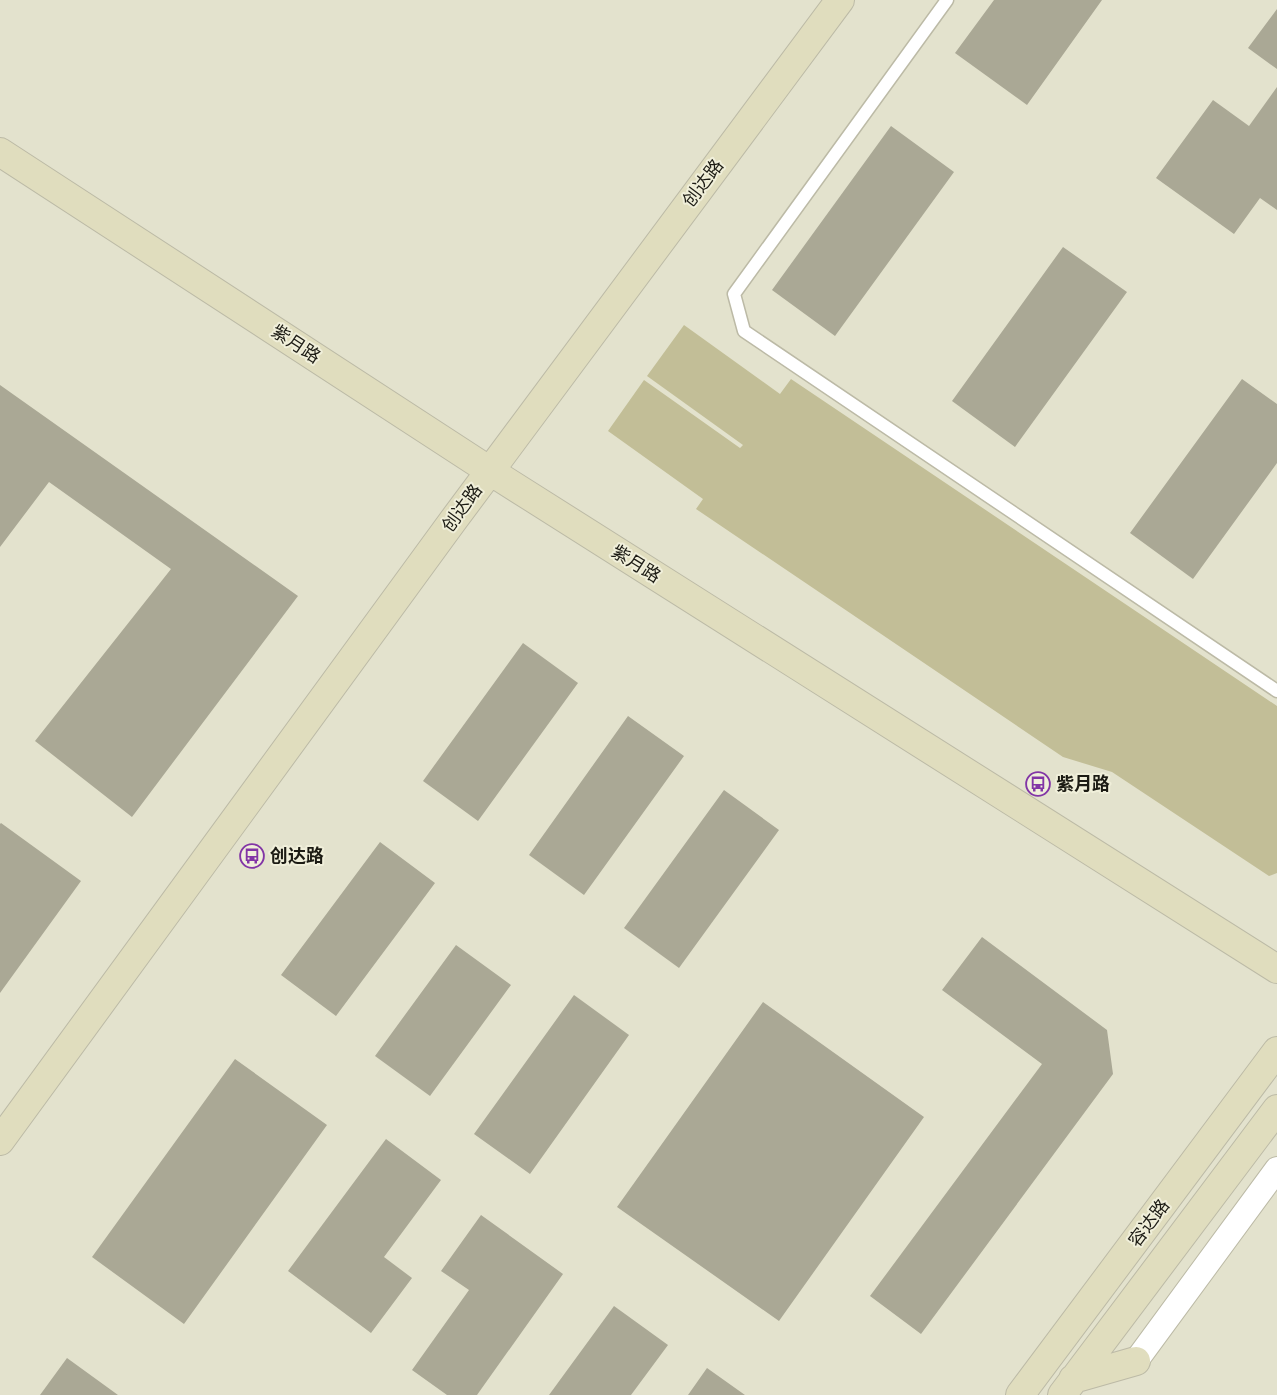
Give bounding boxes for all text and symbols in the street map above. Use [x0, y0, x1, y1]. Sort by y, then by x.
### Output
street label: 创达路 [676, 154, 730, 212]
street label: 紫月路 [266, 318, 326, 370]
street label: 创达路 [436, 479, 488, 537]
street label: 紫月路 [606, 539, 666, 589]
bus stop icon: 紫月路 [1025, 771, 1051, 797]
place label: 紫月路 [1056, 771, 1110, 797]
bus stop icon: 创达路 [239, 843, 265, 869]
place label: 创达路 [270, 843, 324, 869]
street label: 容达路 [1122, 1194, 1176, 1252]

